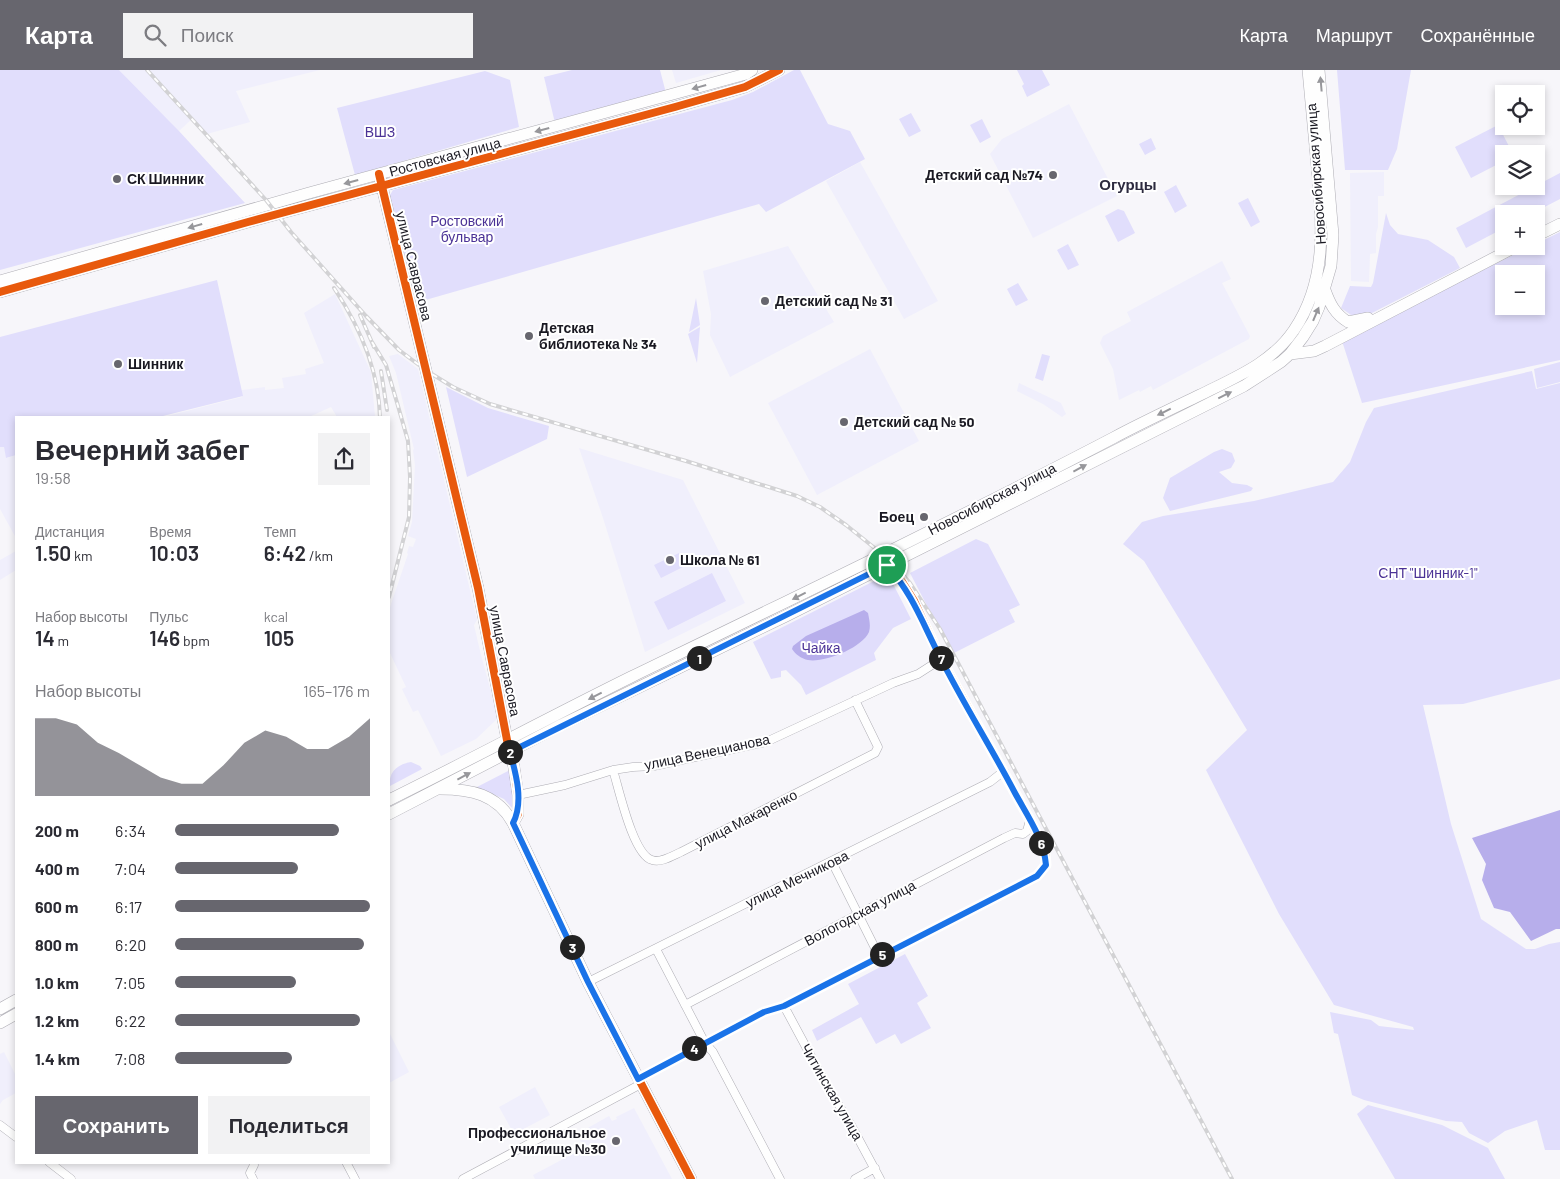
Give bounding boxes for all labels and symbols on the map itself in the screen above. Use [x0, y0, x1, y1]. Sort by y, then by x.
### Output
one-way arrow [1316, 76, 1324, 92]
one-way arrow [691, 83, 706, 91]
street label: Новосибирская улица [1302, 103, 1329, 245]
park label: ВШЗ [365, 123, 395, 140]
one-way arrow [534, 126, 550, 134]
street label: Ростовская улица [387, 133, 503, 180]
place label: Детский сад №74 [925, 166, 1043, 183]
marker: Детский сад №74 [1047, 169, 1059, 181]
place label: СК Шинник [127, 170, 205, 187]
marker: СК Шинник [111, 173, 123, 185]
district label: Огурцы [1099, 175, 1157, 193]
one-way arrow [344, 178, 359, 186]
street label: улица Саврасова [393, 209, 436, 323]
park label: Ростовский бульвар [430, 212, 504, 245]
one-way arrow [187, 222, 203, 230]
place label: Детский сад № 31 [775, 292, 893, 309]
marker: Детский сад № 31 [759, 295, 771, 307]
one-way arrow [1313, 307, 1321, 321]
place label: Детская библиотека № 34 [539, 319, 657, 352]
marker: Детская библиотека № 34 [523, 330, 535, 342]
place label: Шинник [128, 355, 184, 372]
marker: Шинник [112, 358, 124, 370]
one-way arrow [1218, 391, 1232, 399]
one-way arrow [1157, 409, 1171, 417]
place label: Детский сад № 50 [854, 413, 975, 430]
marker: Детский сад № 50 [838, 416, 850, 428]
street label: Новосибирская улица [925, 459, 1059, 538]
one-way arrow [1073, 464, 1086, 473]
place label: Боец [879, 508, 914, 525]
marker: Боец [918, 511, 930, 523]
pin [866, 544, 908, 586]
place label: Школа № 61 [680, 551, 759, 568]
marker: Школа № 61 [664, 554, 676, 566]
park label: СНТ "Шинник-1" [1378, 564, 1478, 581]
one-way arrow [792, 592, 807, 600]
street label: улица Саврасова [486, 604, 525, 718]
park label: Чайка [801, 639, 841, 656]
pin: 1 [686, 646, 712, 670]
pin: 7 [928, 646, 954, 670]
one-way arrow [587, 692, 602, 700]
street label: улица Венецианова [642, 730, 772, 773]
pin: 2 [498, 740, 522, 764]
one-way arrow [456, 772, 471, 780]
street label: улица Макаренко [692, 785, 800, 852]
pin: 6 [1028, 830, 1054, 856]
street label: улица Мечникова [743, 846, 851, 911]
street label: Вологодская улица [801, 876, 918, 949]
pin: 3 [560, 934, 584, 960]
pin: 5 [870, 942, 894, 966]
pin: 4 [682, 1036, 706, 1060]
street label: Читинская улица [798, 1040, 867, 1143]
place label: Профессиональное училище №30 [468, 1124, 606, 1157]
marker: Профессиональное училище №30 [610, 1135, 622, 1147]

